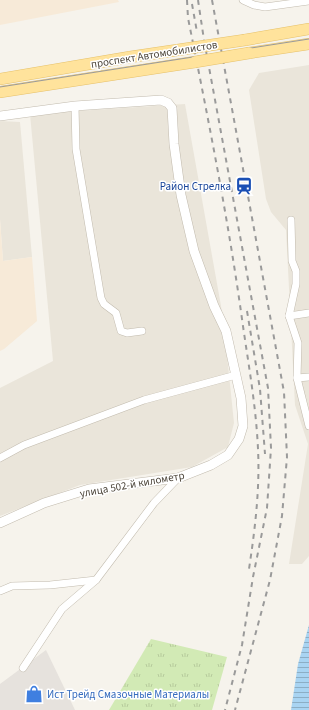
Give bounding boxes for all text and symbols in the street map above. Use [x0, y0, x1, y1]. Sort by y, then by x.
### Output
street label: проспект Автомобилистов [90, 37, 219, 72]
station icon: Район Стрелка [234, 176, 254, 196]
place label: Район Стрелка [160, 179, 231, 194]
street label: улица 502-й километр [78, 468, 186, 501]
shop icon: Ист Трейд Смазочные Материалы [24, 684, 44, 704]
place label: Ист Трейд Смазочные Материалы [47, 687, 209, 702]

